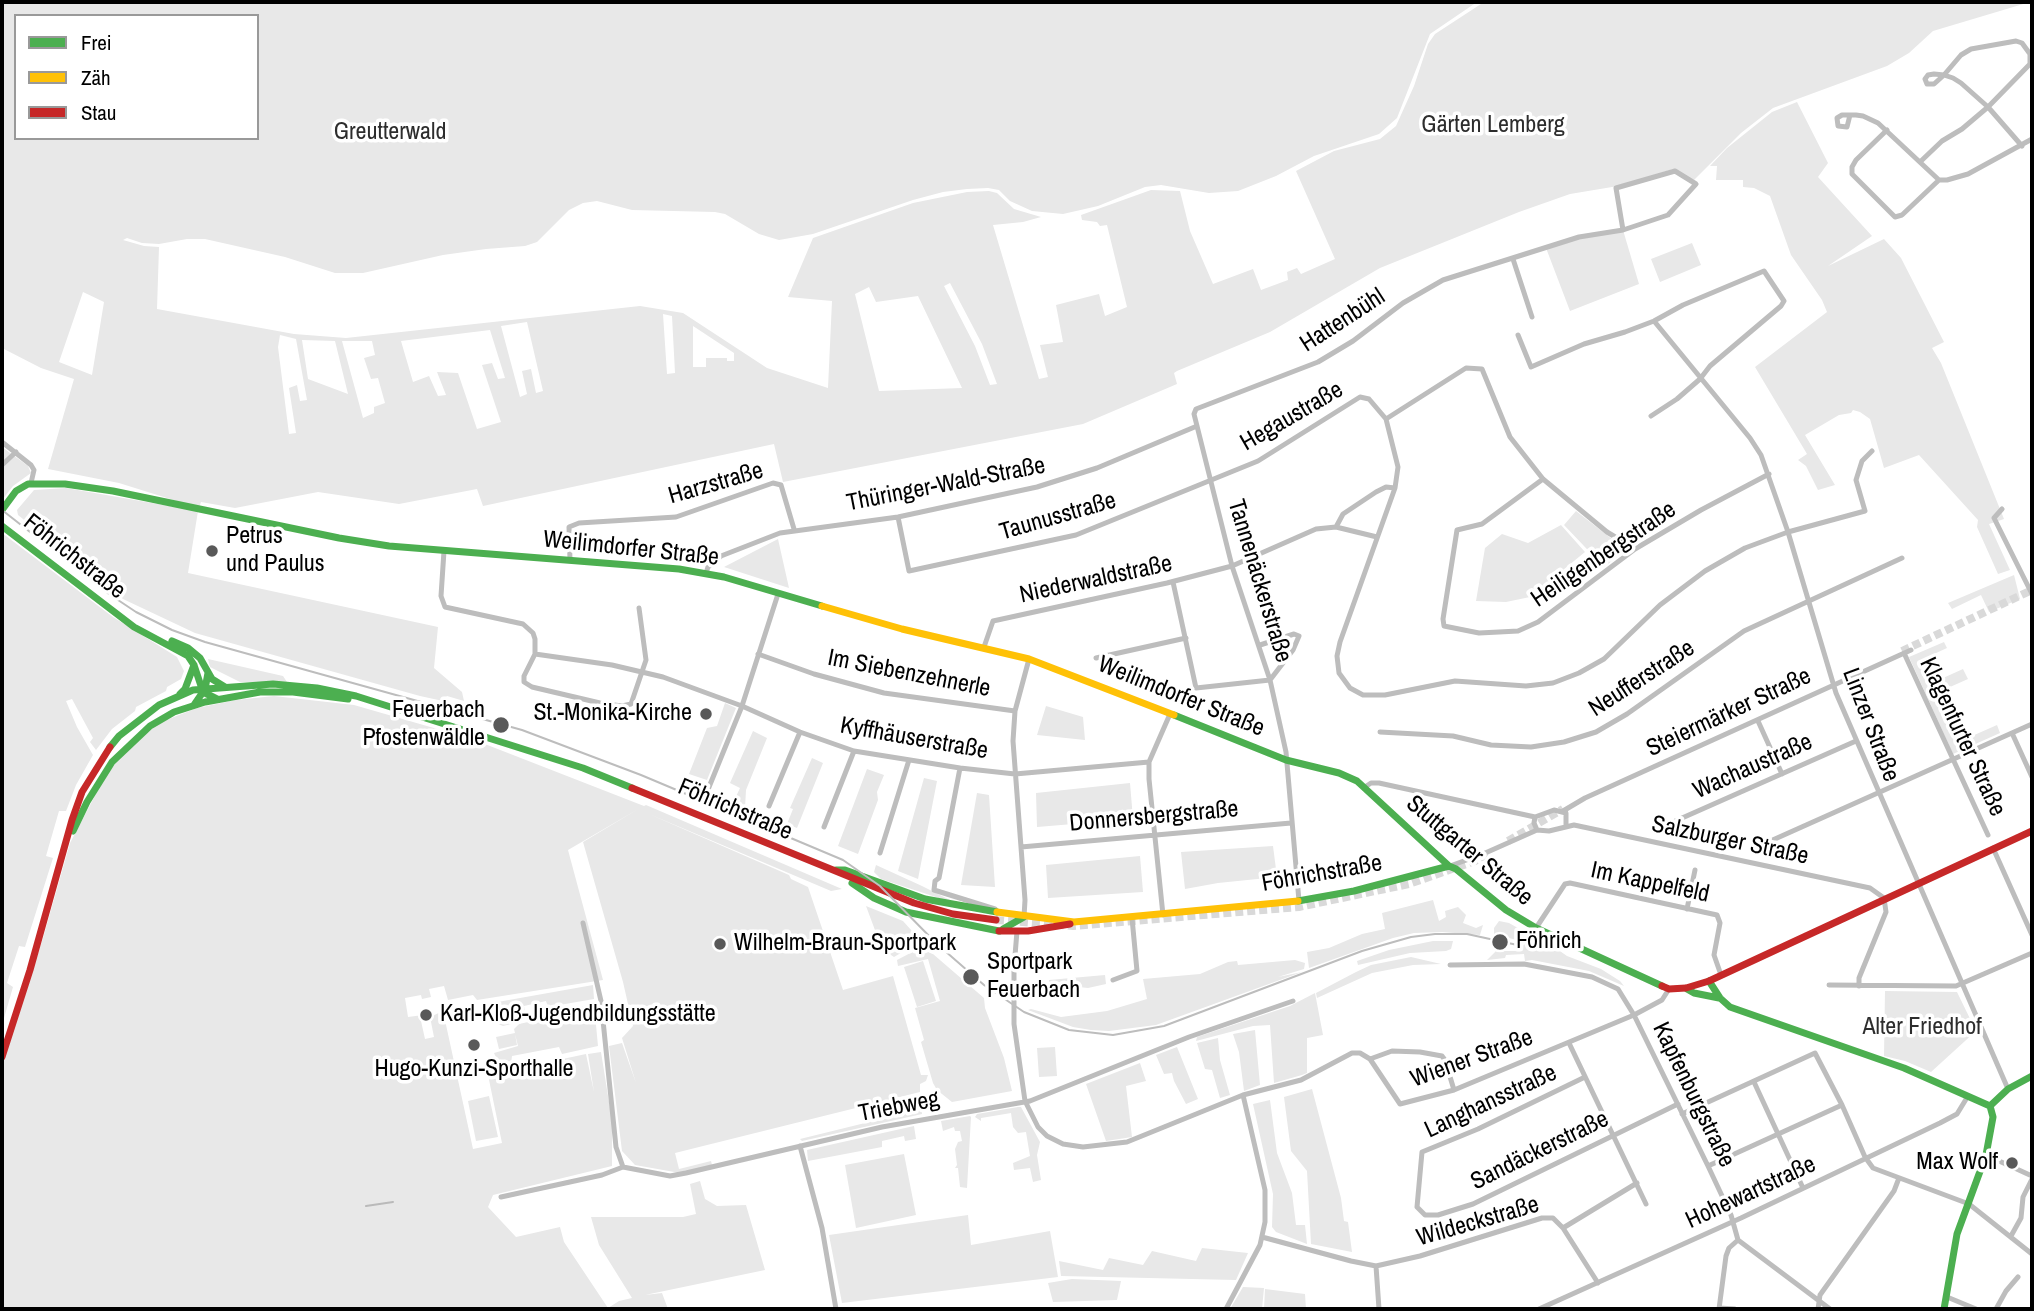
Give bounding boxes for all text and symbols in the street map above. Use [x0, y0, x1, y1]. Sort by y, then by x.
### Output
legend [14, 14, 259, 140]
text: Frei [81, 28, 112, 57]
text: Zäh [81, 63, 111, 92]
text: Stau [81, 98, 116, 127]
park label: Gärten Lemberg [1421, 112, 1565, 140]
park label: Greutterwald [334, 119, 446, 147]
street label: Hattenbühl [1295, 283, 1391, 359]
street label: Hegaustraße [1236, 376, 1348, 458]
street label: Thüringer-Wald-Straße [844, 452, 1048, 518]
street label: Harzstraße [665, 457, 767, 511]
street label: Taunusstraße [997, 487, 1119, 547]
street label: Tannenäckerstraße [1221, 496, 1297, 666]
street label: Heiligenbergstraße [1526, 496, 1682, 614]
street label: Föhrichstraße [17, 508, 131, 606]
place label: Petrus und Paulus [226, 523, 324, 579]
street label: Weilimdorfer Straße [542, 525, 720, 573]
marker: Petrus und Paulus [204, 543, 220, 559]
street label: Niederwaldstraße [1017, 550, 1175, 610]
street label: Neufferstraße [1584, 634, 1700, 724]
street label: Im Siebenzehnerle [825, 644, 993, 704]
street label: Weilimdorfer Straße [1094, 651, 1268, 743]
street label: Klagenfurter Straße [1913, 653, 2011, 821]
street label: Steiermärker Straße [1642, 662, 1816, 764]
street label: Linzer Straße [1835, 664, 1905, 786]
place label: Feuerbach Pfostenwäldle [362, 697, 485, 753]
place label: St.-Monika-Kirche [533, 700, 692, 728]
marker: St.-Monika-Kirche [698, 706, 714, 722]
street label: Kyffhäuserstraße [838, 712, 990, 766]
marker: Feuerbach Pfostenwäldle [491, 715, 511, 735]
street label: Wachaustraße [1689, 728, 1817, 806]
street label: Föhrichstraße [673, 773, 797, 847]
street label: Stuttgarter Straße [1400, 790, 1538, 912]
street label: Donnersbergstraße [1068, 795, 1240, 839]
street label: Salzburger Straße [1649, 810, 1811, 872]
street label: Föhrichstraße [1260, 849, 1384, 899]
street label: Im Kappelfeld [1588, 856, 1712, 910]
place label: Föhrich [1516, 928, 1582, 956]
place label: Wilhelm-Braun-Sportpark [734, 930, 956, 958]
marker: Föhrich [1490, 932, 1510, 952]
marker: Wilhelm-Braun-Sportpark [712, 936, 728, 952]
place label: Sportpark Feuerbach [987, 949, 1080, 1005]
marker: Sportpark Feuerbach [961, 967, 981, 987]
place label: Karl-Kloß-Jugendbildungsstätte [440, 1001, 716, 1029]
marker: Karl-Kloß-Jugendbildungsstätte [418, 1007, 434, 1023]
park label: Alter Friedhof [1862, 1014, 1982, 1042]
street label: Kapfenburgstraße [1646, 1018, 1740, 1172]
street label: Wiener Straße [1407, 1024, 1537, 1094]
marker: Hugo-Kunzi-Sporthalle [466, 1037, 482, 1053]
place label: Hugo-Kunzi-Sporthalle [374, 1056, 574, 1084]
street label: Langhansstraße [1420, 1059, 1562, 1145]
street label: Triebweg [856, 1085, 942, 1129]
street label: Sandäckerstraße [1466, 1105, 1614, 1197]
place label: Max Wolf [1916, 1149, 1998, 1177]
street label: Hohewartstraße [1681, 1150, 1821, 1236]
marker: Max Wolf [2004, 1155, 2020, 1171]
street label: Wildeckstraße [1414, 1191, 1542, 1253]

